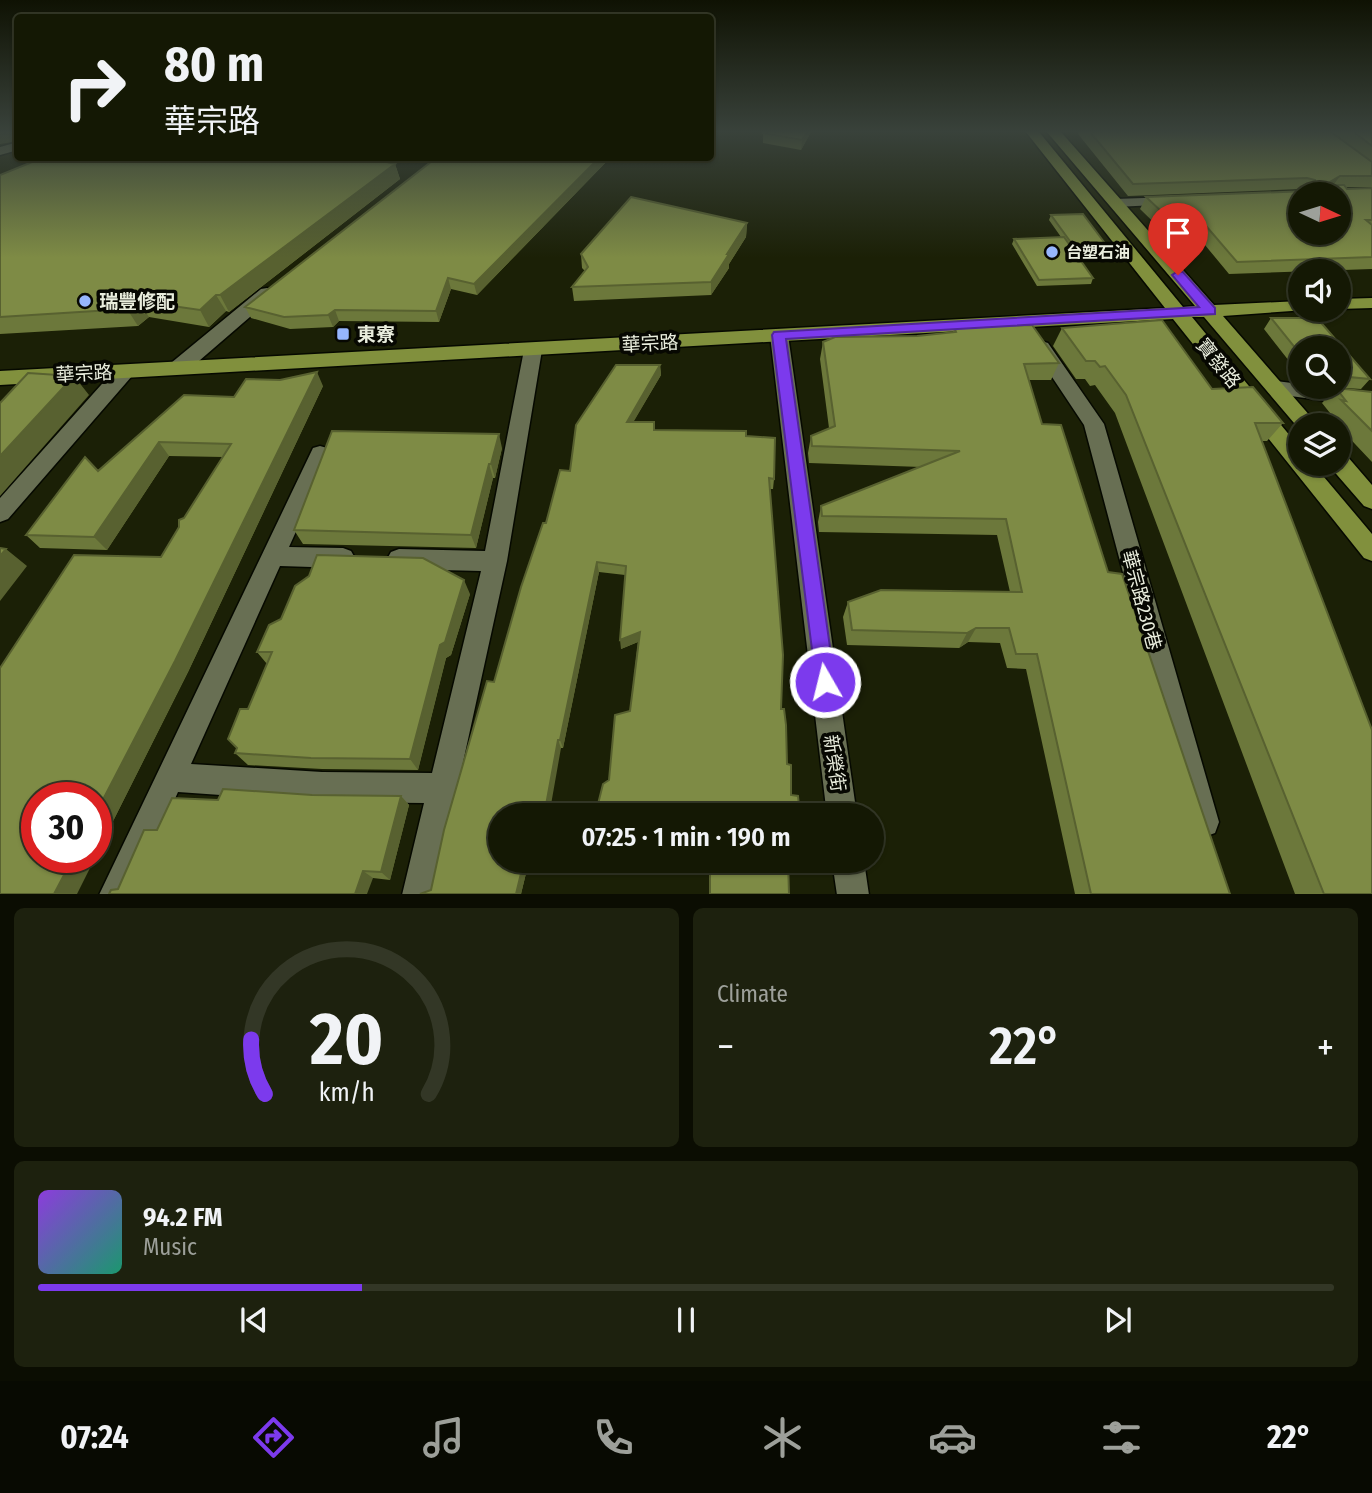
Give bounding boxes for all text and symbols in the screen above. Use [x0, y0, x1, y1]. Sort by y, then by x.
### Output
text: 80 m [164, 35, 264, 94]
icon: right [49, 42, 140, 133]
text: 華宗路 [164, 102, 260, 140]
north arrow [1288, 182, 1351, 245]
map controls [1288, 182, 1351, 476]
pin [1148, 203, 1208, 275]
icon: arrive [1159, 214, 1197, 252]
place label: 台塑石油 [1066, 243, 1130, 262]
marker: 台塑石油 [1044, 244, 1060, 260]
button: sound [1288, 259, 1351, 322]
place label: 瑞豐修配 [99, 290, 175, 313]
marker: 瑞豐修配 [77, 293, 93, 309]
place label: 東寮 [357, 323, 395, 346]
marker: 東寮 [335, 326, 351, 342]
street label: 華宗路 [621, 331, 679, 356]
street label: 寶發路 [1192, 334, 1245, 393]
button: search [1288, 336, 1351, 399]
street label: 華宗路 [55, 361, 113, 386]
button: layers [1288, 413, 1351, 476]
street label: 華宗路230巷 [1117, 547, 1166, 653]
position arrow [788, 645, 862, 719]
street label: 新榮街 [819, 733, 850, 793]
speed limit sign: 30 [21, 782, 112, 873]
text: 07:25 · 1 min · 190 m [581, 822, 791, 853]
text: Climate [717, 980, 788, 1008]
text: 20 [309, 996, 383, 1083]
text: 22° [989, 1015, 1061, 1078]
text: − [717, 1024, 734, 1070]
text: + [1317, 1024, 1334, 1070]
text: km/h [319, 1077, 374, 1107]
text: 94.2 FM [143, 1202, 223, 1233]
text: Music [143, 1233, 197, 1261]
icon: previous [235, 1301, 273, 1339]
icon: pause [667, 1301, 705, 1339]
icon: next [1099, 1301, 1137, 1339]
icon: directions [249, 1413, 298, 1462]
icon: music [419, 1413, 468, 1462]
icon: phone [589, 1413, 638, 1462]
icon: climate [758, 1413, 807, 1462]
icon: car [928, 1413, 977, 1462]
icon: filters [1097, 1413, 1146, 1462]
text: 07:24 [60, 1418, 129, 1456]
text: 22° [1267, 1418, 1312, 1456]

